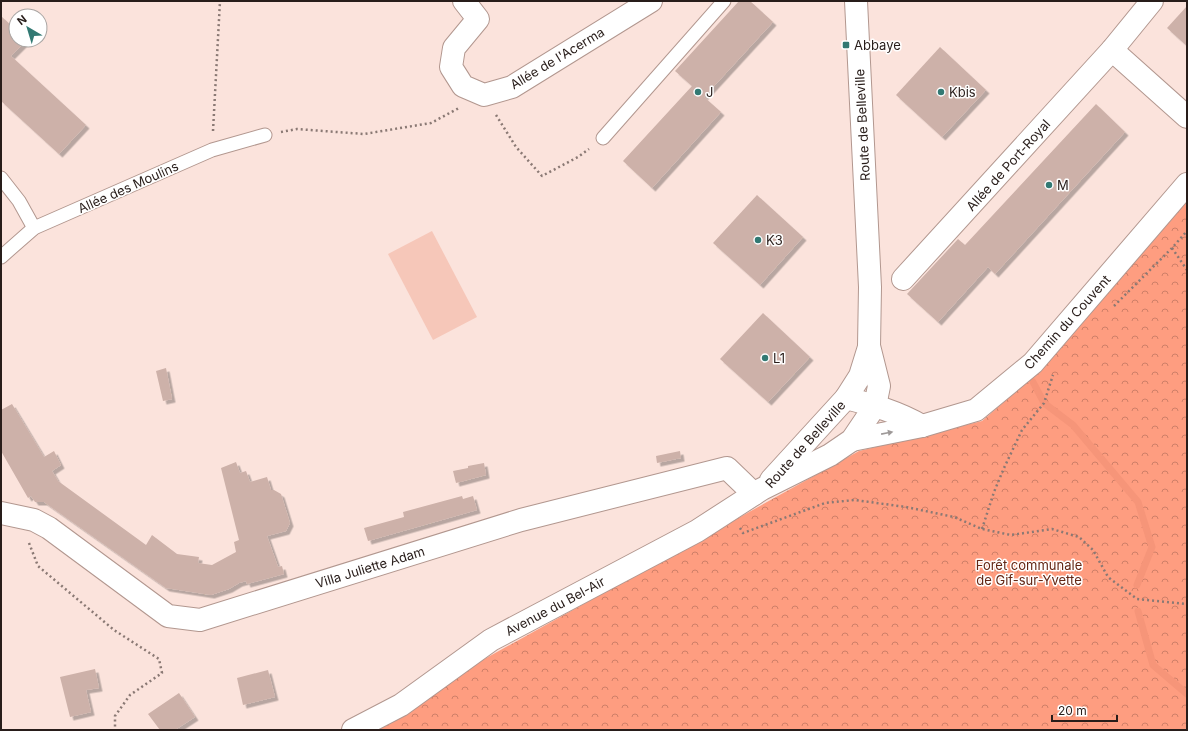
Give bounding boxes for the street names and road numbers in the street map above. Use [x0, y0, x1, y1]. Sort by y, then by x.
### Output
street label: Allée de l'Acerma [507, 24, 607, 92]
street label: Route de Belleville [851, 69, 873, 181]
street label: Allée de Port-Royal [963, 116, 1053, 214]
street label: Allée des Moulins [75, 158, 181, 216]
street label: Chemin du Couvent [1020, 272, 1114, 372]
street label: Route de Belleville [761, 397, 849, 491]
street label: Villa Juliette Adam [313, 543, 427, 591]
street label: Avenue du Bel-Air [502, 573, 608, 639]

